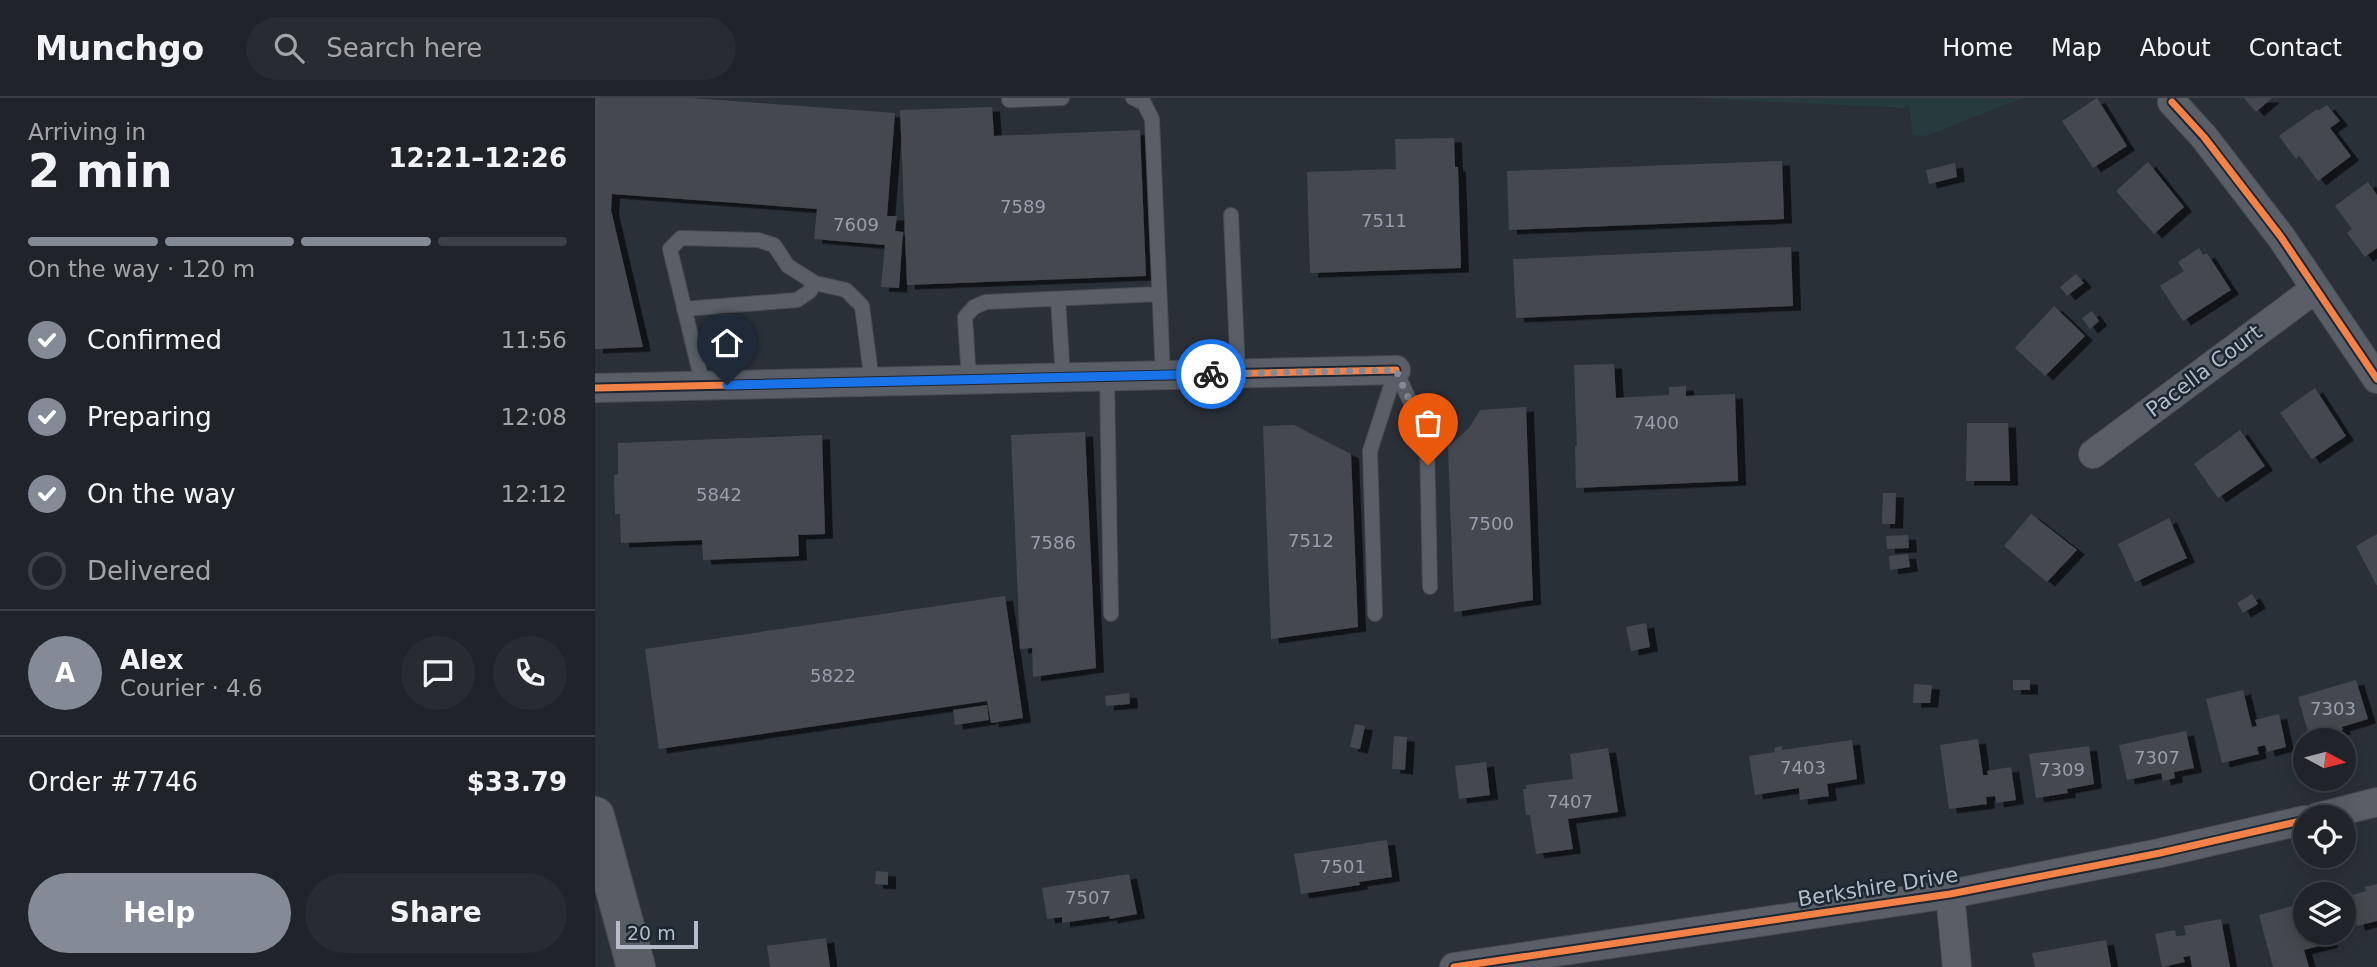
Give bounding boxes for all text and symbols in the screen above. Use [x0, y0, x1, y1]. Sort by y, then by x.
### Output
search box [246, 17, 736, 80]
text: Munchgo [35, 29, 204, 68]
icon: search [270, 29, 308, 67]
text: Search here [326, 33, 482, 63]
text: Home [1942, 34, 2013, 62]
text: Map [2051, 34, 2102, 62]
text: About [2140, 34, 2211, 62]
text: Contact [2249, 34, 2342, 62]
text: Arriving in [28, 119, 146, 145]
text: 12:21–12:26 [388, 143, 567, 173]
text: 2 min [28, 144, 172, 198]
house number: 7589 [1000, 196, 1046, 217]
house number: 7511 [1361, 210, 1407, 231]
house number: 7609 [833, 214, 879, 235]
text: On the way · 120 m [28, 256, 255, 282]
pin [697, 313, 757, 385]
street label: Pacella Court [2142, 320, 2266, 422]
icon: check [28, 321, 66, 359]
icon: home [708, 324, 746, 362]
text: Confirmed [87, 325, 222, 355]
text: 11:56 [501, 327, 567, 353]
courier [1176, 339, 1246, 409]
icon: bike [1192, 355, 1230, 393]
pin [1398, 393, 1458, 465]
icon: check [28, 398, 66, 436]
text: Preparing [87, 402, 212, 432]
text: 12:08 [501, 404, 567, 430]
icon: bag [1409, 404, 1447, 442]
house number: 7400 [1633, 412, 1679, 433]
icon: check [28, 475, 66, 513]
text: On the way [87, 479, 236, 509]
text: 12:12 [501, 481, 567, 507]
house number: 5842 [696, 484, 742, 505]
house number: 7500 [1468, 513, 1514, 534]
house number: 7512 [1288, 530, 1334, 551]
house number: 7586 [1030, 532, 1076, 553]
text: Delivered [87, 556, 211, 586]
button: chat [401, 636, 475, 710]
button: phone [493, 636, 567, 710]
text: Alex [120, 645, 183, 675]
text: A [55, 658, 75, 688]
house number: 5822 [810, 665, 856, 686]
text: Courier · 4.6 [120, 675, 263, 701]
house number: 7303 [2310, 698, 2356, 719]
north arrow [2293, 728, 2355, 791]
map controls [2293, 728, 2356, 945]
house number: 7307 [2134, 747, 2180, 768]
house number: 7403 [1780, 757, 1826, 778]
house number: 7309 [2039, 759, 2085, 780]
text: Order #7746 [28, 767, 198, 797]
text: $33.79 [467, 767, 567, 797]
house number: 7407 [1547, 791, 1593, 812]
button: locate [2293, 805, 2356, 868]
house number: 7501 [1320, 856, 1366, 877]
street label: Berkshire Drive [1796, 862, 1960, 912]
button: Help [28, 873, 291, 953]
button: Share [305, 873, 567, 953]
button: layers [2293, 882, 2356, 945]
house number: 7507 [1065, 887, 1111, 908]
scale bar [616, 918, 698, 950]
text: 20 m [627, 922, 676, 944]

